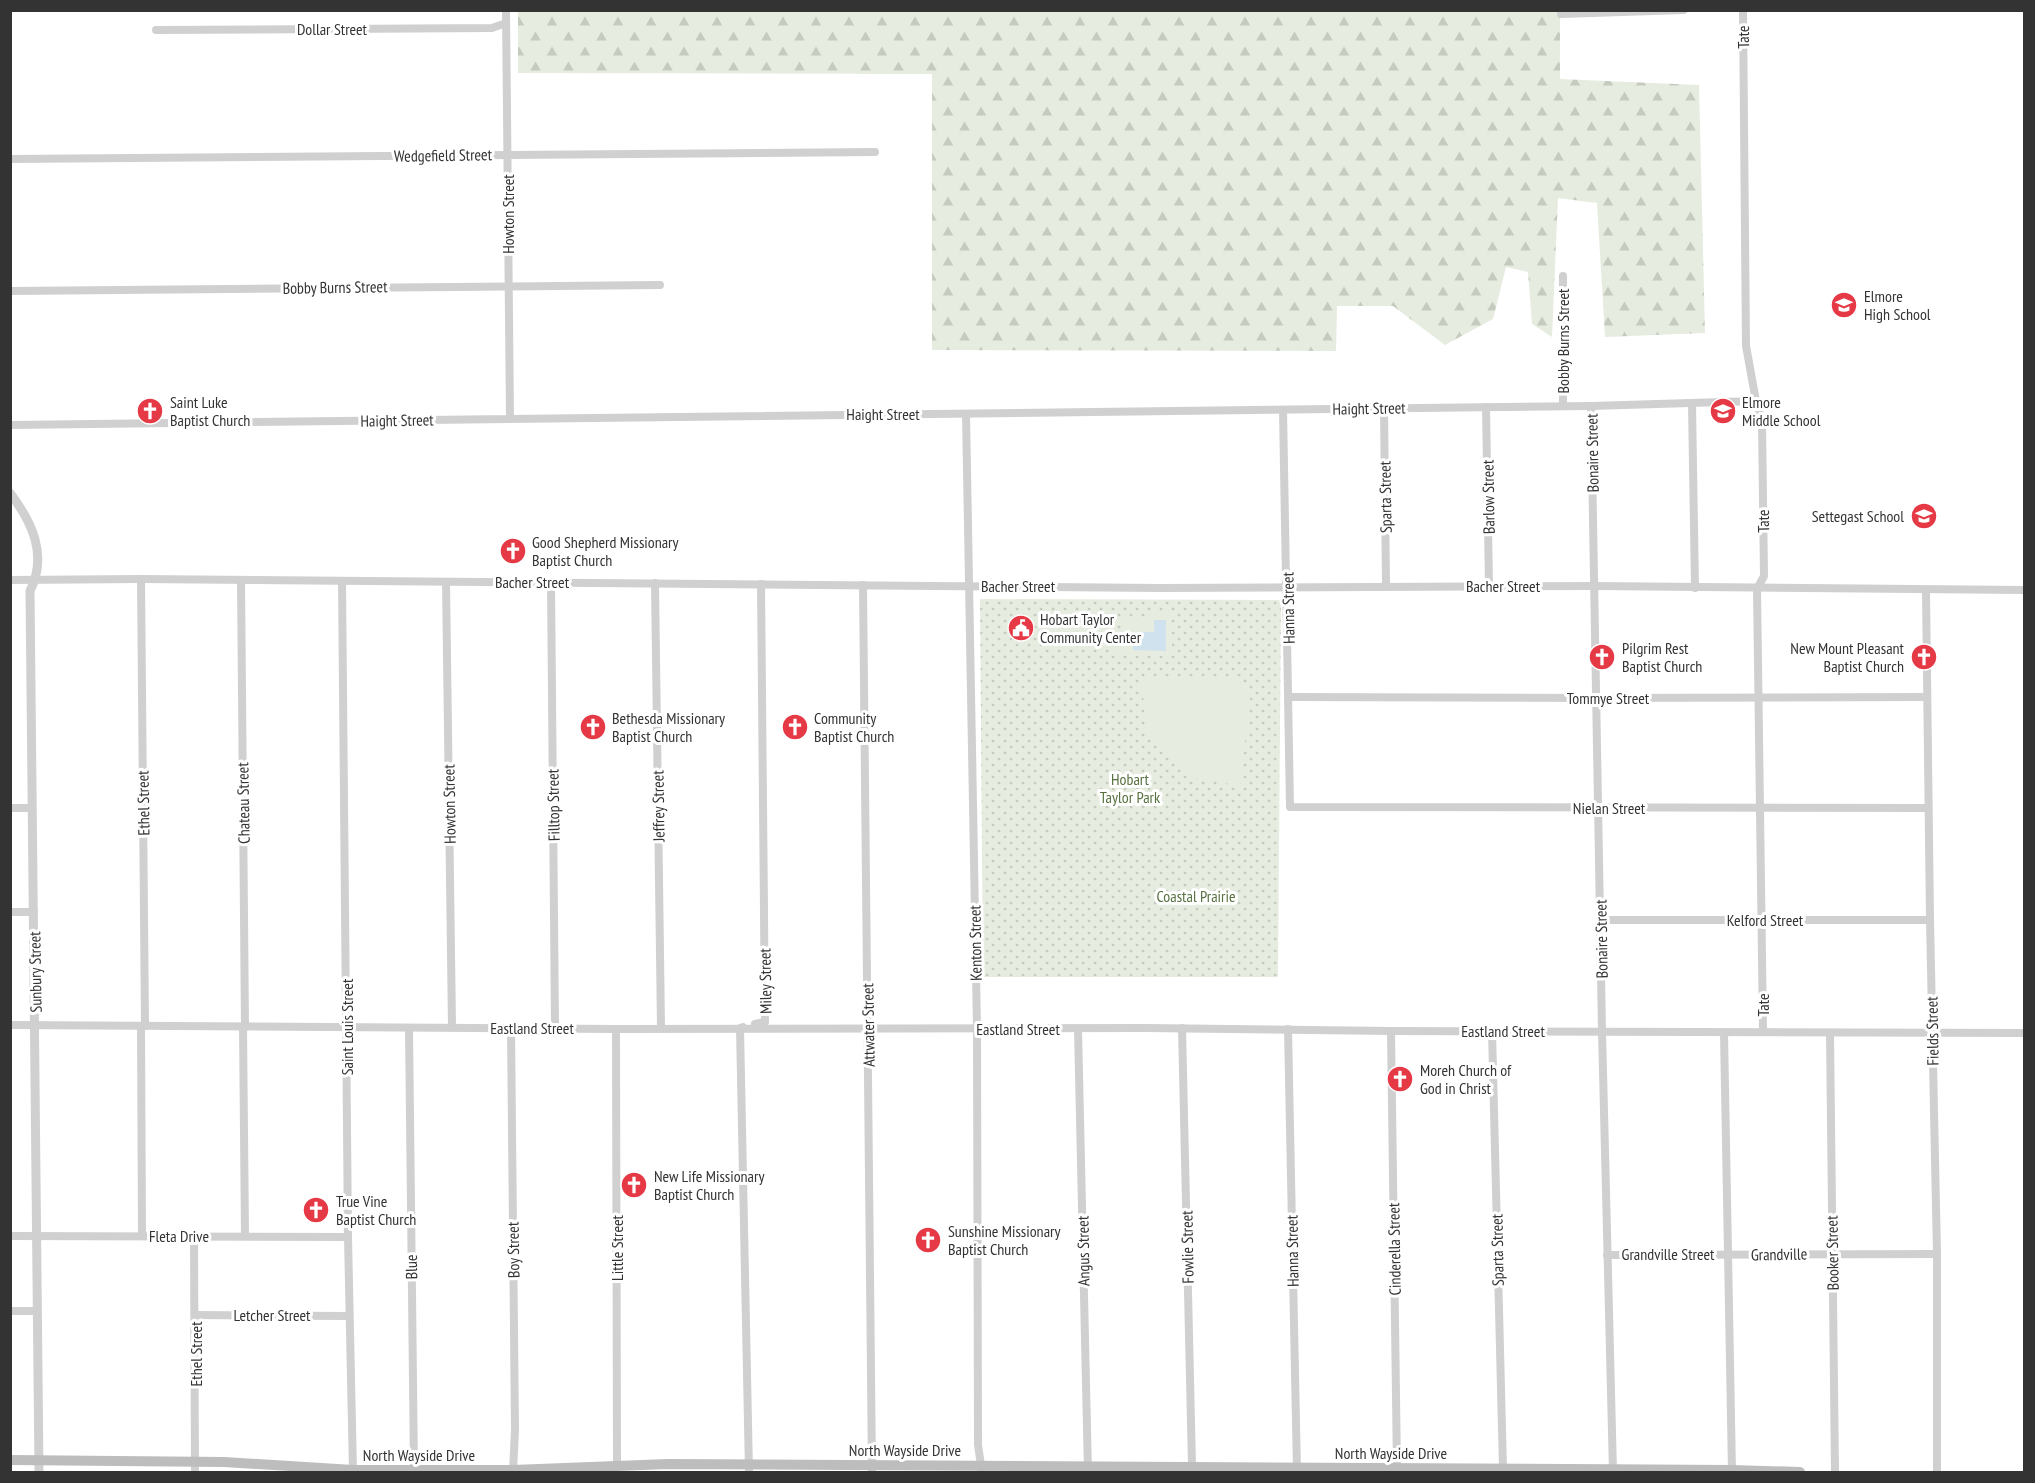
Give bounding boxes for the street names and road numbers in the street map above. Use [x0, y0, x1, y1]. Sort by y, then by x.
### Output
street label: Dollar Street [297, 19, 368, 39]
street label: Tate [1733, 25, 1753, 49]
street label: Wedgefield Street [394, 144, 493, 166]
street label: Howton Street [498, 174, 518, 254]
street label: Bobby Burns Street [282, 276, 388, 298]
street label: Bobby Burns Street [1553, 288, 1573, 393]
street label: Haight Street [1332, 397, 1406, 419]
street label: Haight Street [846, 404, 920, 424]
street label: Haight Street [360, 409, 434, 431]
street label: Bonaire Street [1581, 413, 1603, 493]
street label: Barlow Street [1477, 459, 1499, 534]
street label: Sparta Street [1374, 460, 1396, 533]
street label: Tate [1753, 509, 1773, 533]
street label: Hanna Street [1277, 571, 1299, 644]
street label: Bacher Street [495, 572, 570, 592]
street label: Bacher Street [981, 576, 1056, 596]
street label: Bacher Street [1466, 576, 1541, 596]
street label: Tommye Street [1567, 688, 1650, 708]
street label: Chateau Street [232, 761, 254, 844]
street label: Howton Street [438, 763, 460, 844]
street label: Filltop Street [542, 768, 564, 841]
street label: Ethel Street [132, 770, 154, 836]
street label: Jeffrey Street [647, 770, 669, 843]
street label: Nielan Street [1573, 798, 1646, 818]
street label: Bonaire Street [1590, 899, 1612, 979]
street label: Kenton Street [964, 904, 986, 981]
street label: Kelford Street [1727, 910, 1804, 930]
street label: Sunbury Street [24, 931, 46, 1013]
street label: Miley Street [754, 947, 776, 1014]
street label: Saint Louis Street [337, 978, 357, 1075]
street label: Attwater Street [857, 982, 879, 1067]
street label: Tate [1753, 993, 1773, 1017]
street label: Fields Street [1921, 996, 1943, 1066]
street label: Eastland Street [490, 1018, 574, 1038]
street label: Eastland Street [976, 1019, 1060, 1039]
street label: Eastland Street [1461, 1021, 1545, 1041]
street label: Cinderella Street [1383, 1202, 1405, 1296]
street label: Fowlie Street [1176, 1210, 1198, 1284]
street label: Sparta Street [1486, 1213, 1508, 1286]
street label: Hanna Street [1281, 1214, 1303, 1287]
street label: Little Street [607, 1215, 627, 1281]
street label: Angus Street [1072, 1215, 1094, 1286]
street label: Booker Street [1821, 1215, 1843, 1291]
street label: Boy Street [502, 1221, 523, 1278]
street label: Fleta Drive [149, 1226, 209, 1246]
street label: Grandville Street [1622, 1244, 1715, 1264]
street label: Grandville [1751, 1244, 1807, 1264]
street label: Blue [401, 1254, 421, 1280]
street label: Letcher Street [233, 1305, 311, 1325]
street label: Ethel Street [186, 1321, 206, 1387]
street label: North Wayside Drive [849, 1440, 961, 1460]
street label: North Wayside Drive [1335, 1443, 1447, 1463]
street label: North Wayside Drive [363, 1445, 475, 1465]

